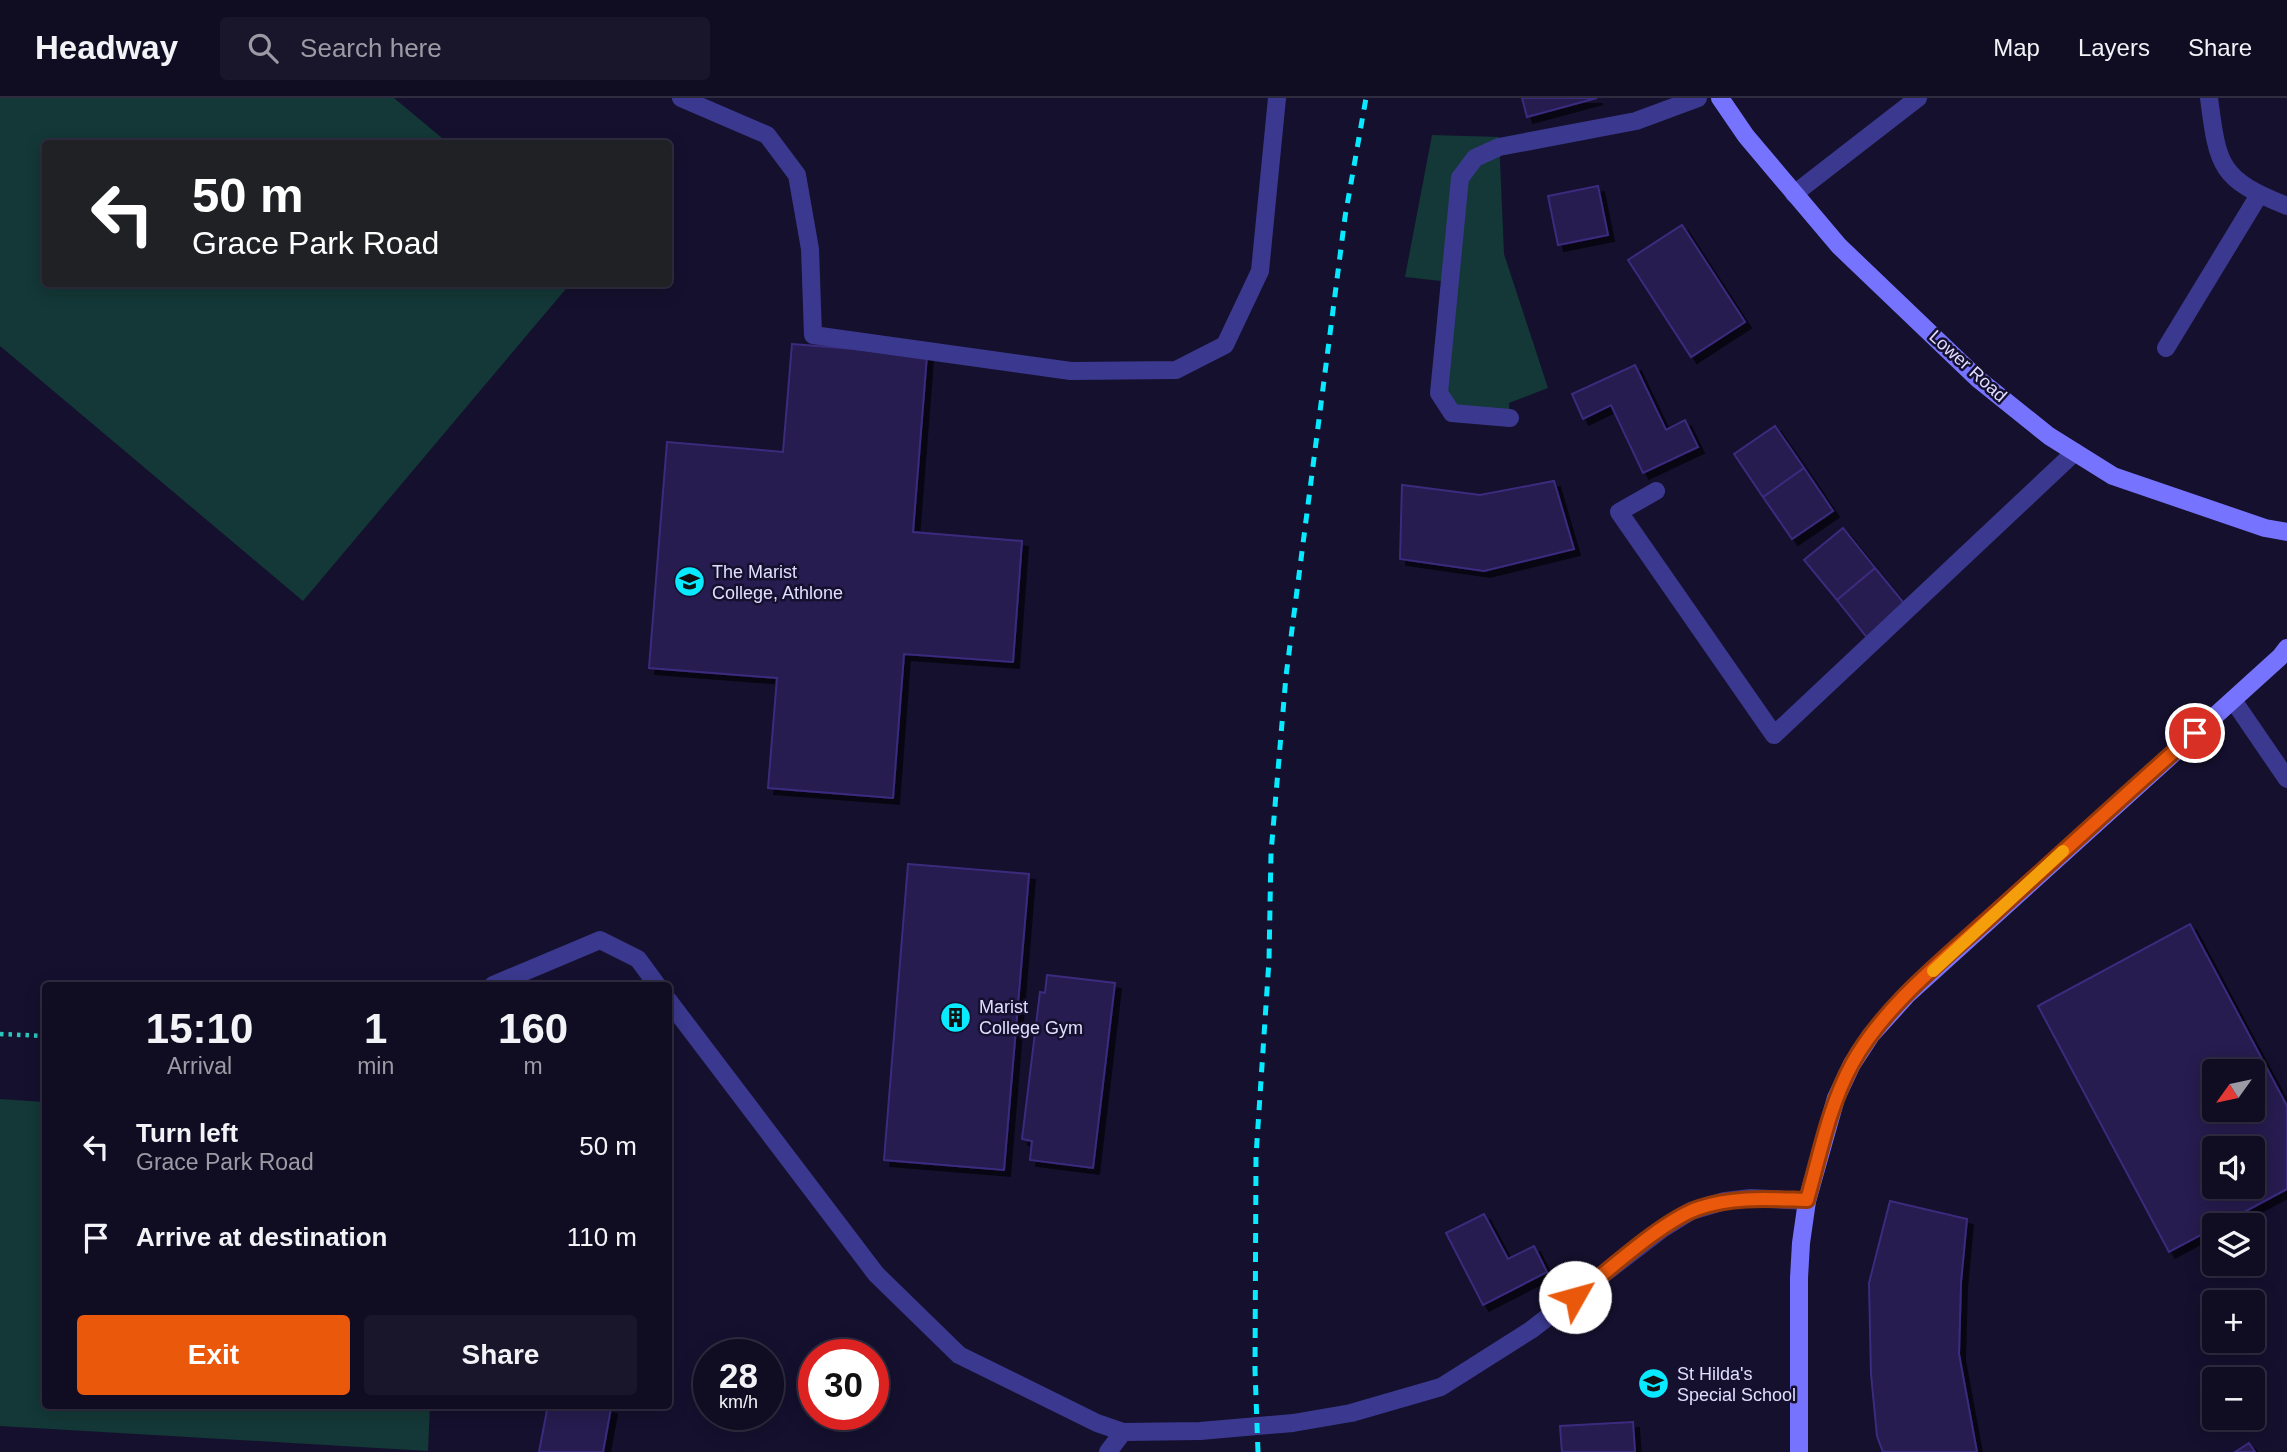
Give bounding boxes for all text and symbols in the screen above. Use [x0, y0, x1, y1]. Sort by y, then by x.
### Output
search box [220, 17, 710, 80]
text: Headway [35, 29, 178, 66]
icon: search [244, 29, 282, 67]
text: Search here [300, 33, 442, 63]
text: Map [1993, 34, 2040, 61]
text: Layers [2078, 34, 2150, 61]
text: Share [2188, 34, 2252, 61]
icon: left [77, 168, 168, 259]
text: 50 m [192, 168, 304, 222]
text: Grace Park Road [192, 225, 439, 261]
street label: Lower Road [1925, 326, 2011, 406]
place label: The Marist College, Athlone [712, 562, 843, 603]
school or university icon: The Marist College, Athlone [672, 565, 706, 599]
pin [2165, 703, 2225, 763]
icon: arrive [2176, 714, 2214, 752]
place label: Marist College Gym [979, 997, 1083, 1038]
building icon: Marist College Gym [939, 1000, 973, 1034]
text: 15:10 [146, 1005, 253, 1052]
text: 1 [364, 1005, 387, 1052]
text: 160 [498, 1005, 568, 1052]
text: Arrival [167, 1053, 232, 1079]
text: min [357, 1053, 394, 1079]
text: m [524, 1053, 543, 1079]
north arrow [2202, 1059, 2264, 1122]
map controls [2202, 1059, 2265, 1430]
text: Turn left [136, 1118, 238, 1148]
icon: left [77, 1128, 115, 1166]
text: 50 m [579, 1131, 637, 1161]
button: sound [2202, 1136, 2265, 1199]
text: Grace Park Road [136, 1149, 314, 1175]
button: layers [2202, 1213, 2265, 1276]
icon: arrive [77, 1219, 115, 1257]
text: Arrive at destination [136, 1222, 387, 1252]
text: 110 m [567, 1222, 637, 1252]
position arrow [1538, 1260, 1612, 1334]
button: + [2202, 1290, 2265, 1353]
button: Exit [77, 1315, 350, 1395]
button: Share [364, 1315, 637, 1395]
speed limit sign: 30 [798, 1339, 889, 1430]
text: 28 [719, 1356, 758, 1395]
place label: St Hilda's Special School [1677, 1364, 1796, 1405]
school or university icon: St Hilda's Special School [1637, 1367, 1671, 1401]
button: − [2202, 1367, 2265, 1430]
text: km/h [719, 1392, 758, 1412]

